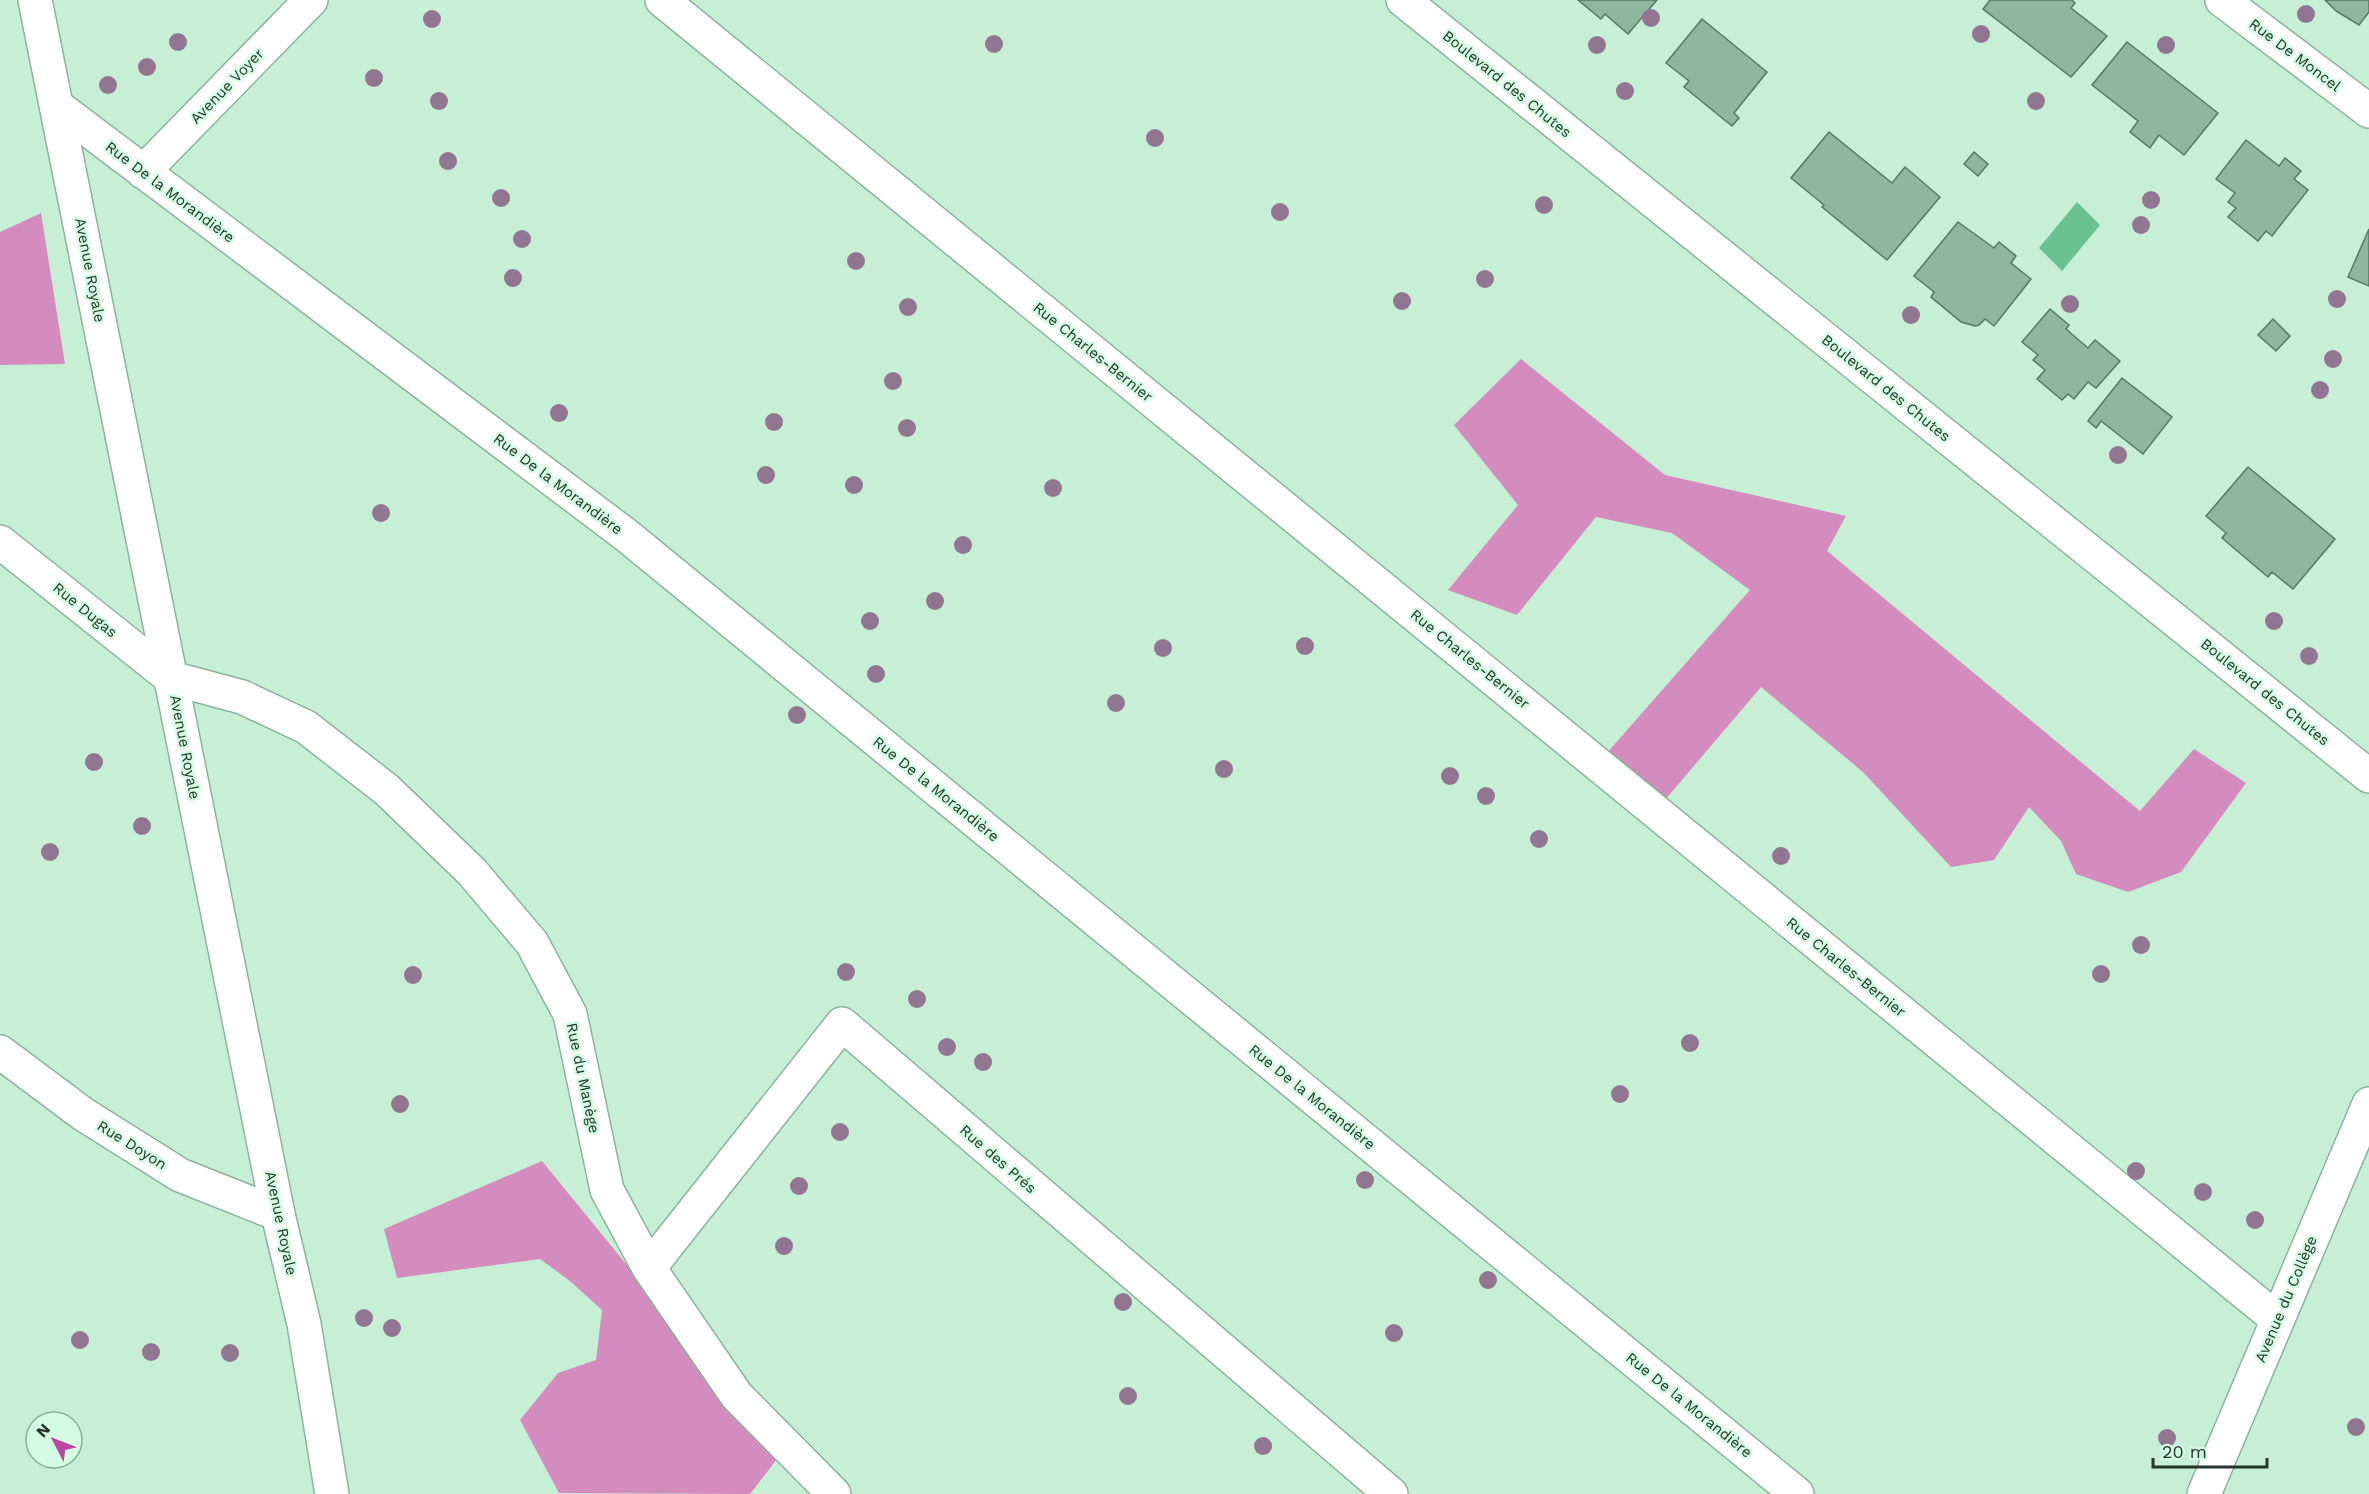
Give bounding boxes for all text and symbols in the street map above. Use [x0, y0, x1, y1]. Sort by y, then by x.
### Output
street label: Rue De Moncel [2246, 15, 2345, 96]
street label: Boulevard des Chutes [1439, 27, 1575, 142]
street label: Avenue Voyer [186, 45, 268, 127]
street label: Rue De la Morandière [102, 137, 238, 247]
street label: Avenue Royale [71, 216, 109, 324]
street label: Rue Charles-Bernier [1030, 298, 1156, 406]
street label: Boulevard des Chutes [1818, 331, 1954, 446]
street label: Rue De la Morandière [490, 429, 626, 539]
street label: Rue Dugas [49, 579, 121, 641]
street label: Rue Charles-Bernier [1407, 605, 1533, 713]
street label: Boulevard des Chutes [2197, 635, 2333, 750]
street label: Avenue Royale [166, 693, 204, 801]
street label: Rue De la Morandière [869, 733, 1003, 845]
street label: Rue Charles-Bernier [1783, 913, 1909, 1021]
street label: Rue du Manège [563, 1021, 603, 1135]
street label: Rue De la Morandière [1245, 1041, 1379, 1153]
street label: Rue Doyon [94, 1117, 170, 1173]
street label: Rue des Prés [956, 1121, 1040, 1197]
street label: Avenue Royale [261, 1169, 301, 1277]
street label: Avenue du Collège [2251, 1233, 2321, 1365]
street label: Rue De la Morandière [1622, 1349, 1756, 1461]
north arrow [24, 1410, 84, 1470]
text: N [32, 1420, 54, 1441]
scale bar [2153, 1431, 2267, 1469]
text: 20 m [2162, 1441, 2207, 1462]

